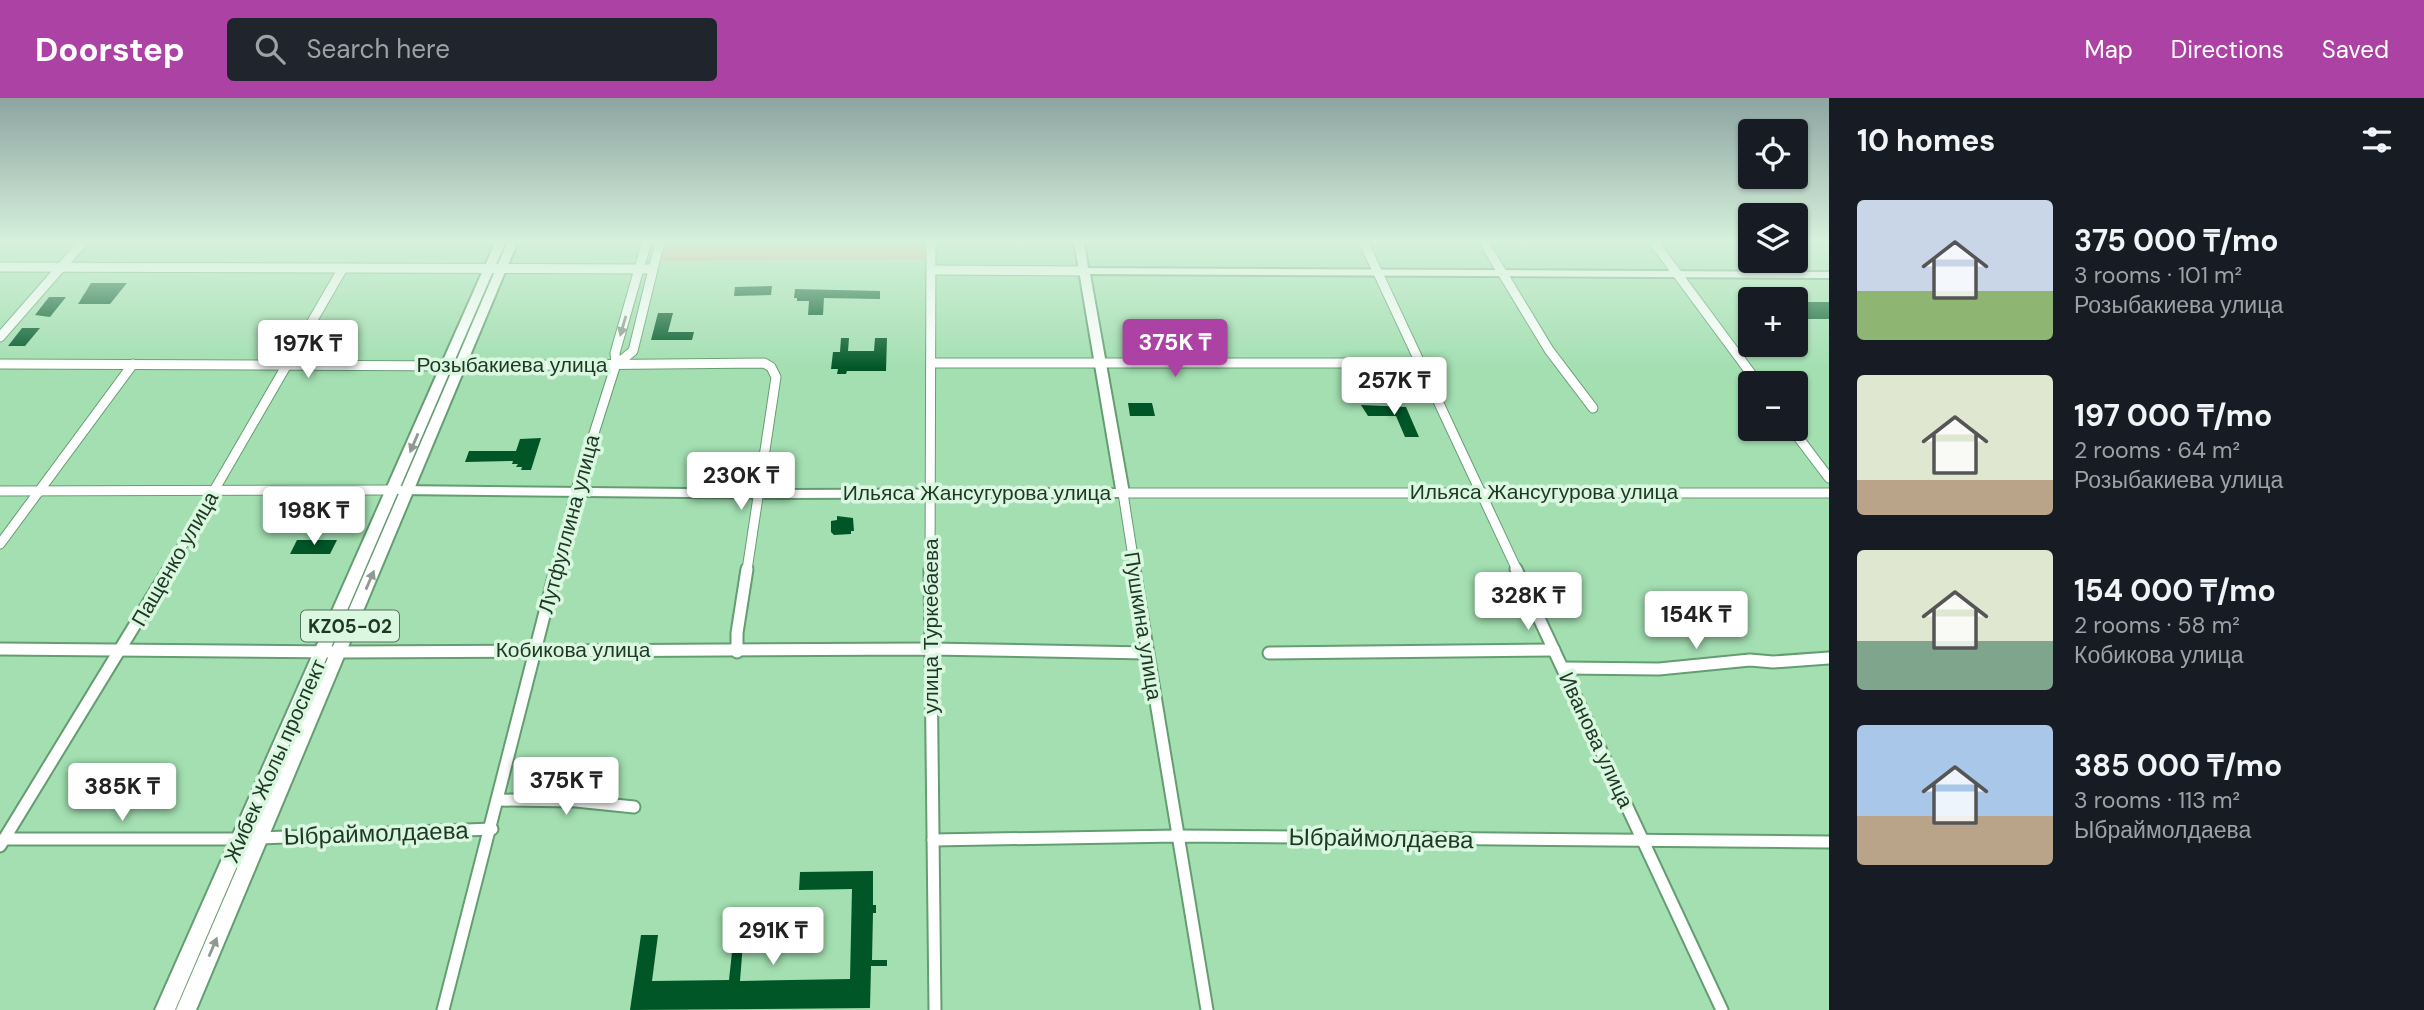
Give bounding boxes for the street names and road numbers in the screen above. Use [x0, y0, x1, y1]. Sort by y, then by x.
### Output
street label: Розыбакиева улица [417, 351, 608, 379]
street label: Лутфуллина улица [532, 431, 606, 617]
street label: Ильяса Жансугурова улица [1410, 478, 1679, 506]
street label: Ильяса Жансугурова улица [843, 479, 1112, 507]
street label: Пащенко улица [125, 486, 225, 632]
street label: улица Туркебаева [917, 538, 945, 714]
street label: Пушкина улица [1117, 550, 1169, 703]
road number: KZ05-02 [301, 610, 399, 642]
street label: Кобикова улица [496, 636, 651, 664]
street label: Жибек Жолы проспект [217, 654, 333, 867]
street label: Иванова улица [1552, 668, 1640, 813]
street label: Ыбраймолдаева [283, 814, 470, 852]
street label: Ыбраймолдаева [1288, 821, 1474, 855]

